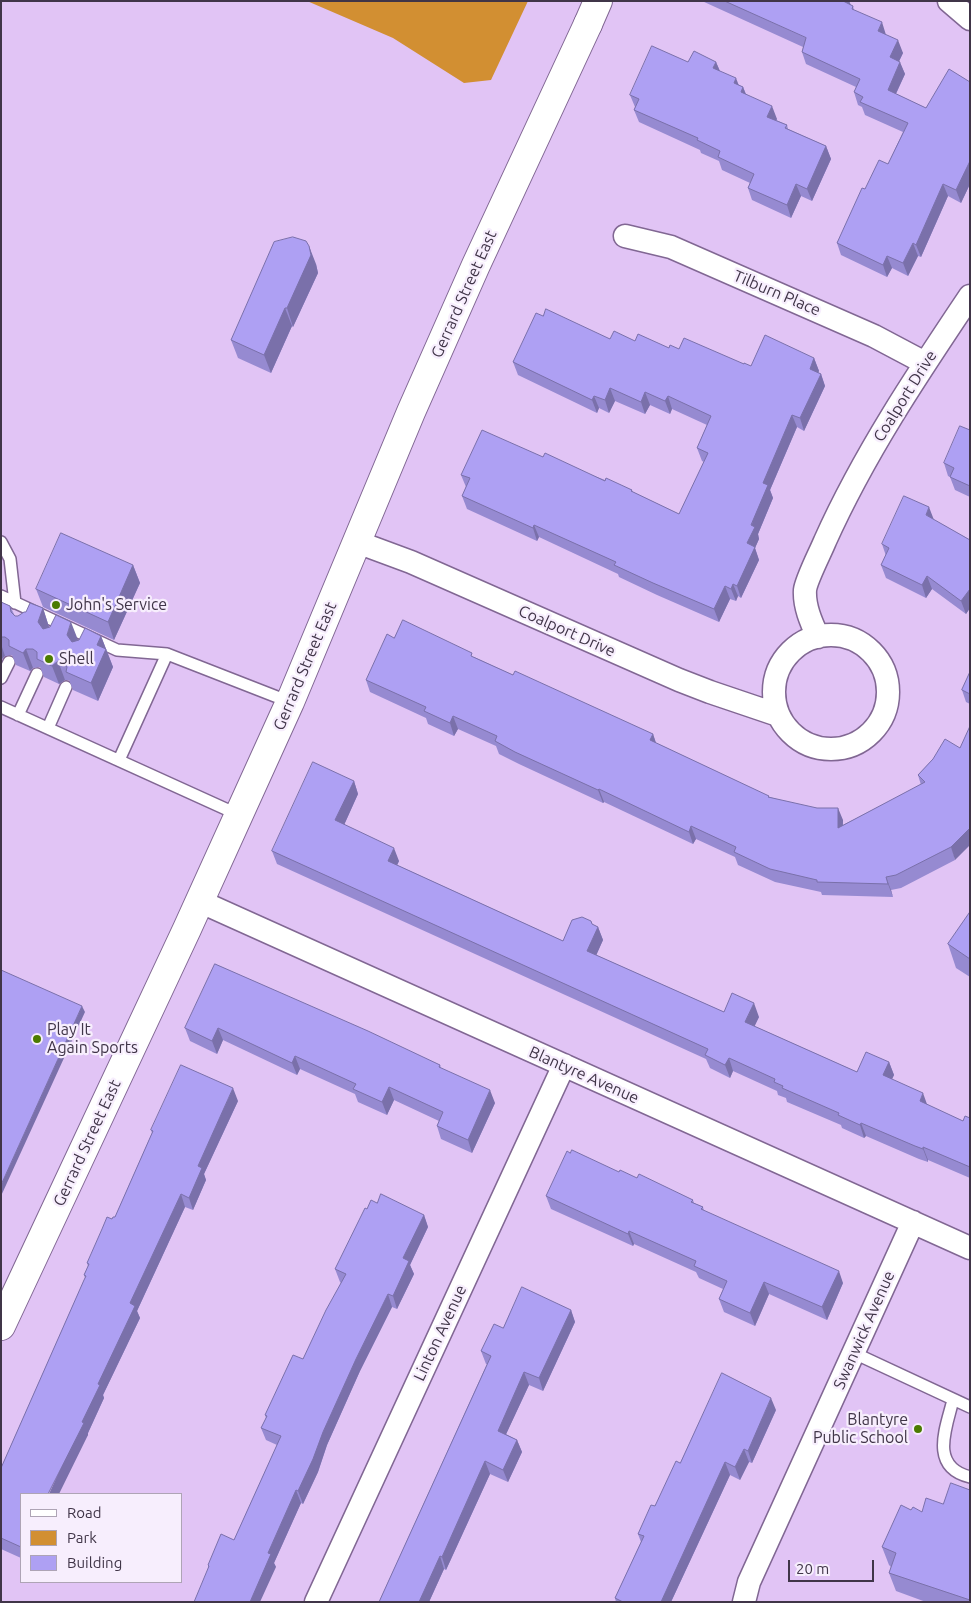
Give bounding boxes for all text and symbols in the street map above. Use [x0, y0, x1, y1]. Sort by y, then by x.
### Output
street label: Gerrard Street East [427, 227, 501, 361]
street label: Tilburn Place [730, 266, 824, 320]
street label: Coalport Drive [869, 347, 941, 445]
place label: John's Service [66, 595, 167, 615]
marker: John's Service [50, 599, 62, 611]
street label: Gerrard Street East [269, 599, 341, 733]
street label: Coalport Drive [516, 601, 618, 661]
place label: Shell [59, 649, 94, 669]
marker: Shell [43, 653, 55, 665]
place label: Play It Again Sports [47, 1020, 138, 1058]
marker: Play It Again Sports [31, 1033, 43, 1045]
street label: Blantyre Avenue [526, 1042, 642, 1108]
street label: Gerrard Street East [49, 1077, 125, 1209]
street label: Swanwick Avenue [829, 1268, 899, 1392]
street label: Linton Avenue [409, 1282, 471, 1384]
place label: Blantyre Public School [813, 1410, 908, 1448]
marker: Blantyre Public School [912, 1423, 924, 1435]
legend [20, 1493, 182, 1583]
text: Road [67, 1504, 102, 1521]
text: Park [67, 1529, 97, 1546]
scale bar [791, 1550, 877, 1582]
text: Building [67, 1554, 122, 1571]
text: 20 m [796, 1560, 829, 1577]

